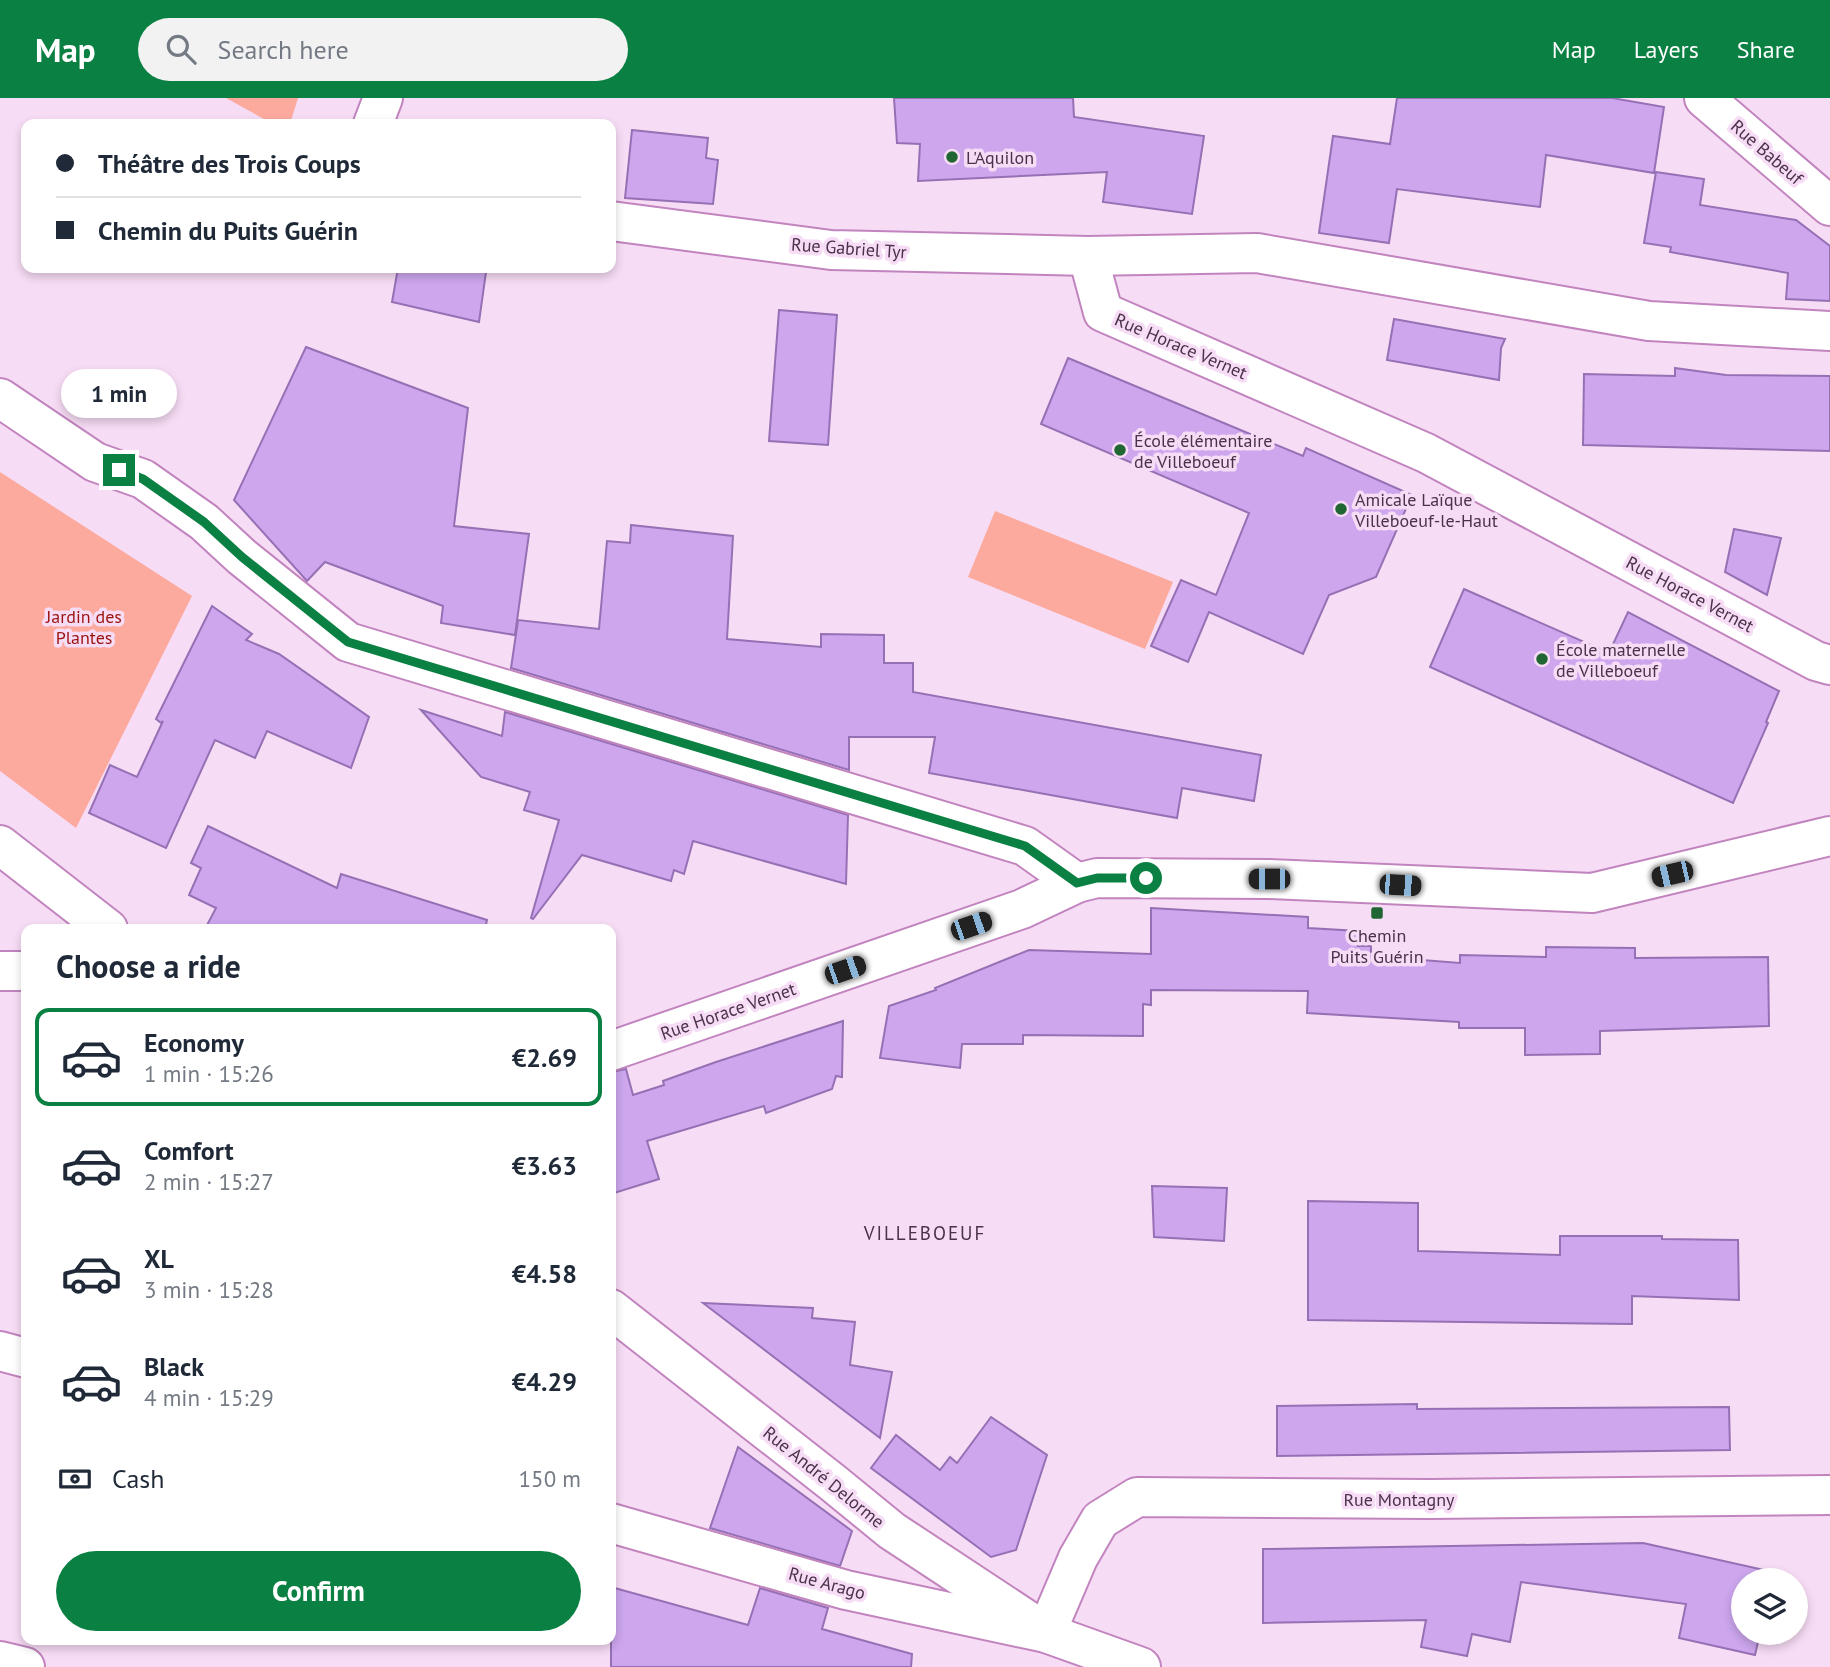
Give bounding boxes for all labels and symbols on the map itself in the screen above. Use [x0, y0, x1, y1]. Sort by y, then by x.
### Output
street label: Rue Babeuf [1726, 114, 1809, 190]
place label: L'Aquilon [966, 146, 1034, 169]
marker: L'Aquilon [944, 149, 960, 165]
street label: Rue Gabriel Tyr [791, 232, 907, 264]
street label: Rue Horace Vernet [1111, 308, 1251, 384]
callout: 1 min [61, 368, 177, 418]
place label: École élémentaire de Villeboeuf [1134, 429, 1272, 473]
marker: École élémentaire de Villeboeuf [1112, 442, 1128, 458]
route end [103, 454, 135, 486]
place label: Amicale Laïque Villeboeuf-le-Haut [1354, 488, 1498, 532]
marker: Amicale Laïque Villeboeuf-le-Haut [1333, 501, 1349, 517]
street label: Rue Horace Vernet [1622, 551, 1758, 637]
park label: Jardin des Plantes [45, 605, 122, 649]
place label: École maternelle de Villeboeuf [1556, 638, 1686, 682]
marker: École maternelle de Villeboeuf [1534, 651, 1550, 667]
car [1650, 859, 1695, 889]
route start [1130, 862, 1162, 894]
car [1249, 869, 1291, 890]
car [1379, 873, 1422, 897]
marker: Chemin Puits Guérin [1369, 905, 1385, 921]
car [948, 909, 995, 943]
place label: Chemin Puits Guérin [1330, 924, 1424, 968]
car [822, 953, 869, 987]
street label: Rue Horace Vernet [657, 977, 799, 1045]
district label: VILLEBOEUF [863, 1221, 986, 1245]
street label: Rue André Delorme [759, 1421, 889, 1533]
street label: Rue Montagny [1344, 1488, 1455, 1511]
street label: Rue Arago [786, 1562, 868, 1604]

